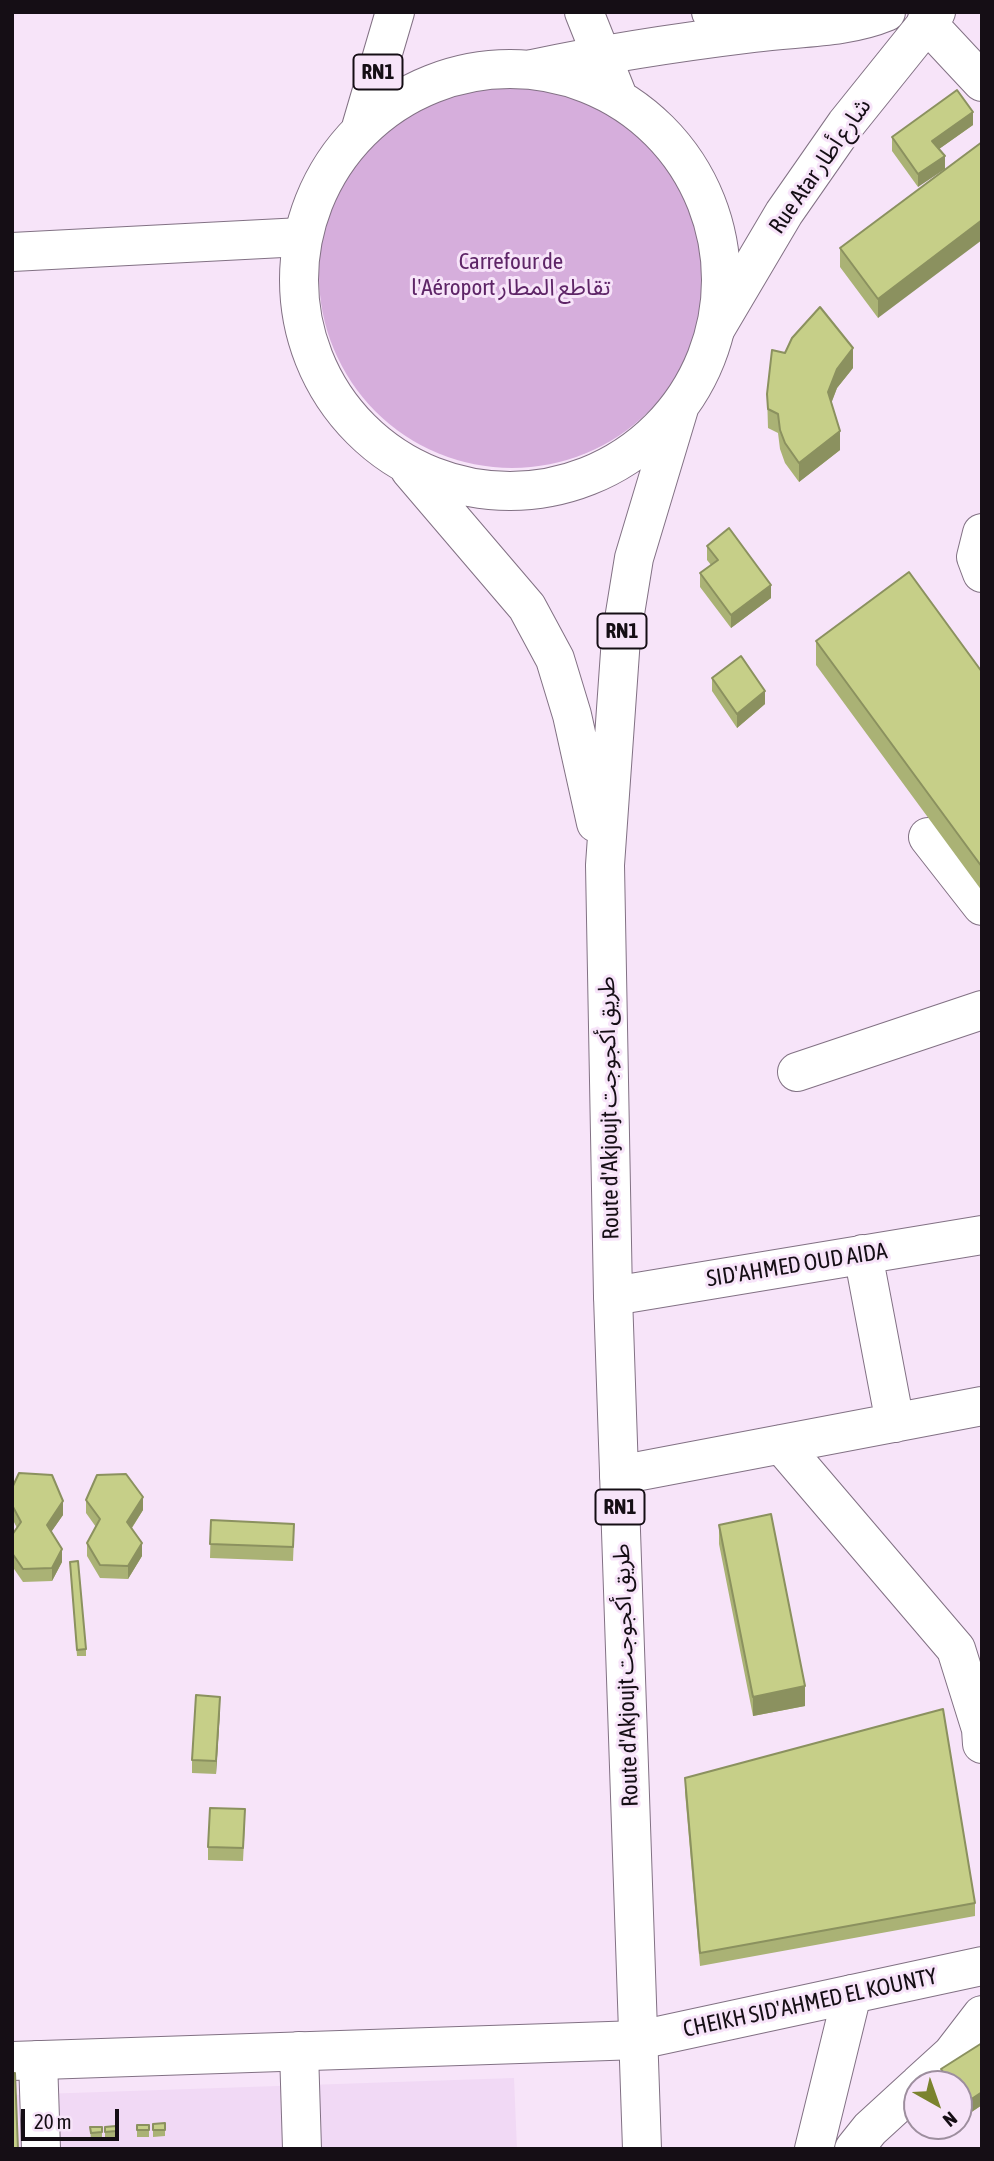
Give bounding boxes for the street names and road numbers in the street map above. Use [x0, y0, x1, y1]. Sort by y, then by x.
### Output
road number: RN1 [354, 55, 402, 90]
street label: Rue Atar شارع أطار [763, 93, 877, 239]
road number: RN1 [598, 614, 646, 648]
street label: Route d'Akjoujt طريق أكجوجت [593, 976, 625, 1240]
street label: SID'AHMED OUD AIDA [705, 1237, 889, 1293]
road number: RN1 [596, 1490, 644, 1524]
street label: Route d'Akjoujt طريق أكجوجت [608, 1543, 644, 1807]
street label: CHEIKH SID'AHMED EL KOUNTY [681, 1963, 939, 2043]

